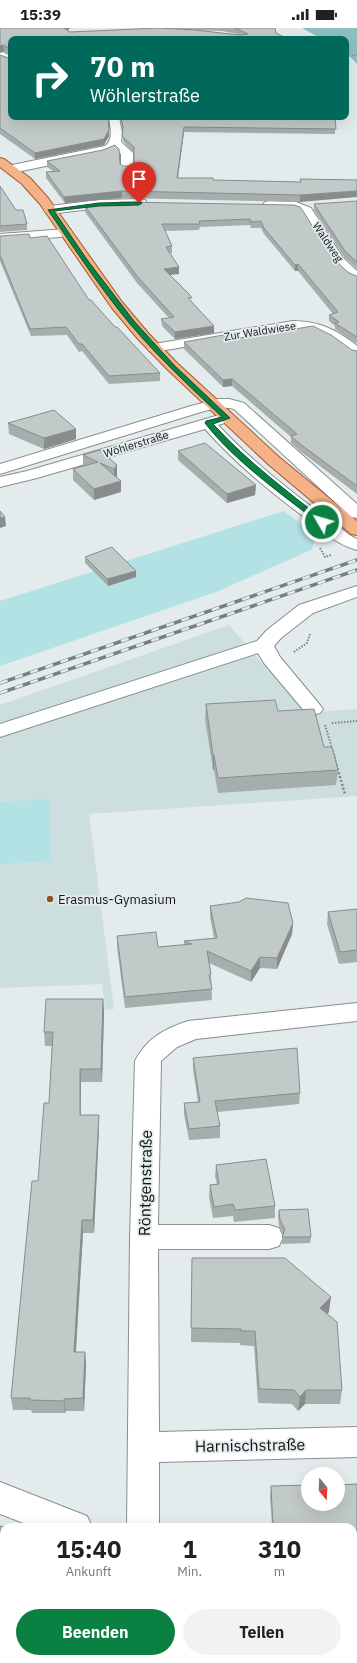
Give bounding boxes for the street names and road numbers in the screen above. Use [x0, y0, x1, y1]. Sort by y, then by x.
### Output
street label: Waldweg [310, 219, 347, 265]
street label: Zur Waldwiese [223, 318, 297, 344]
street label: Wöhlerstraße [102, 427, 170, 461]
street label: Röntgenstraße [134, 1129, 156, 1236]
street label: Harnischstraße [195, 1434, 306, 1456]

